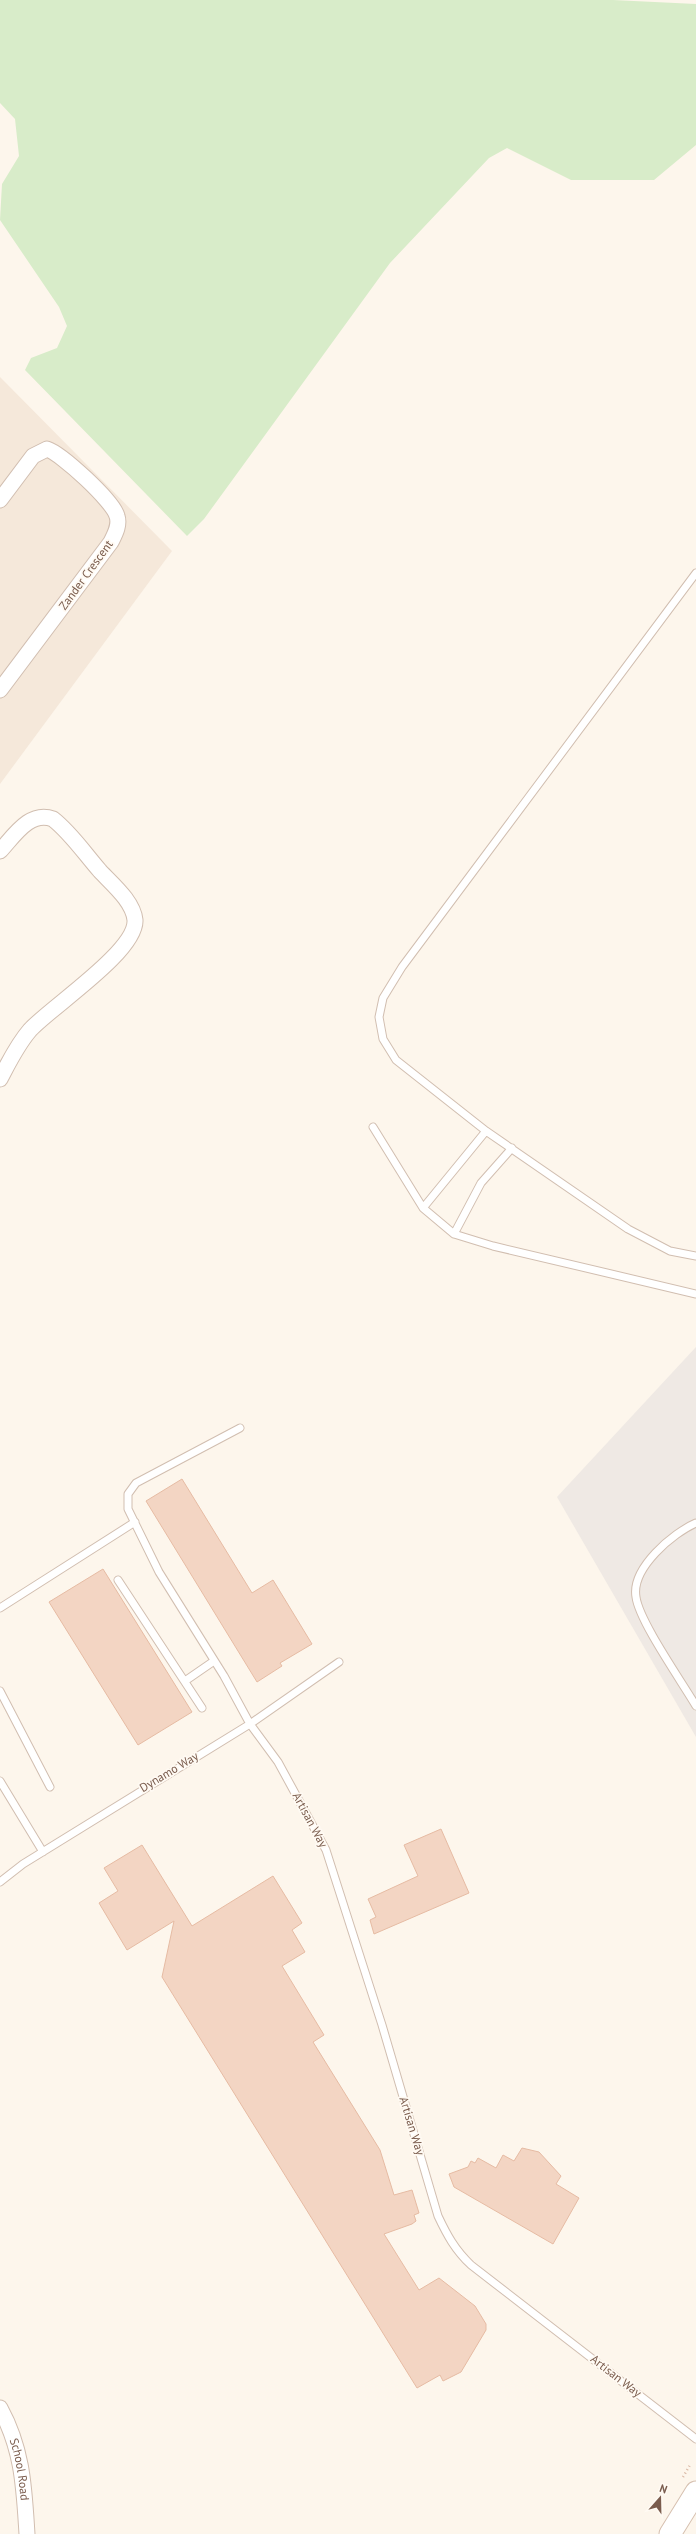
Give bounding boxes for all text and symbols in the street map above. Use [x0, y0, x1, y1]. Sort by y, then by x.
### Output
street label: Zander Crescent [55, 537, 116, 612]
street label: Dynamo Way [137, 1748, 201, 1795]
street label: Artisan Way [290, 1790, 331, 1850]
street label: Artisan Way [396, 2095, 429, 2157]
street label: Artisan Way [588, 2351, 645, 2400]
street label: School Road [7, 2436, 33, 2501]
north arrow [640, 2478, 680, 2518]
text: N [658, 2481, 669, 2496]

